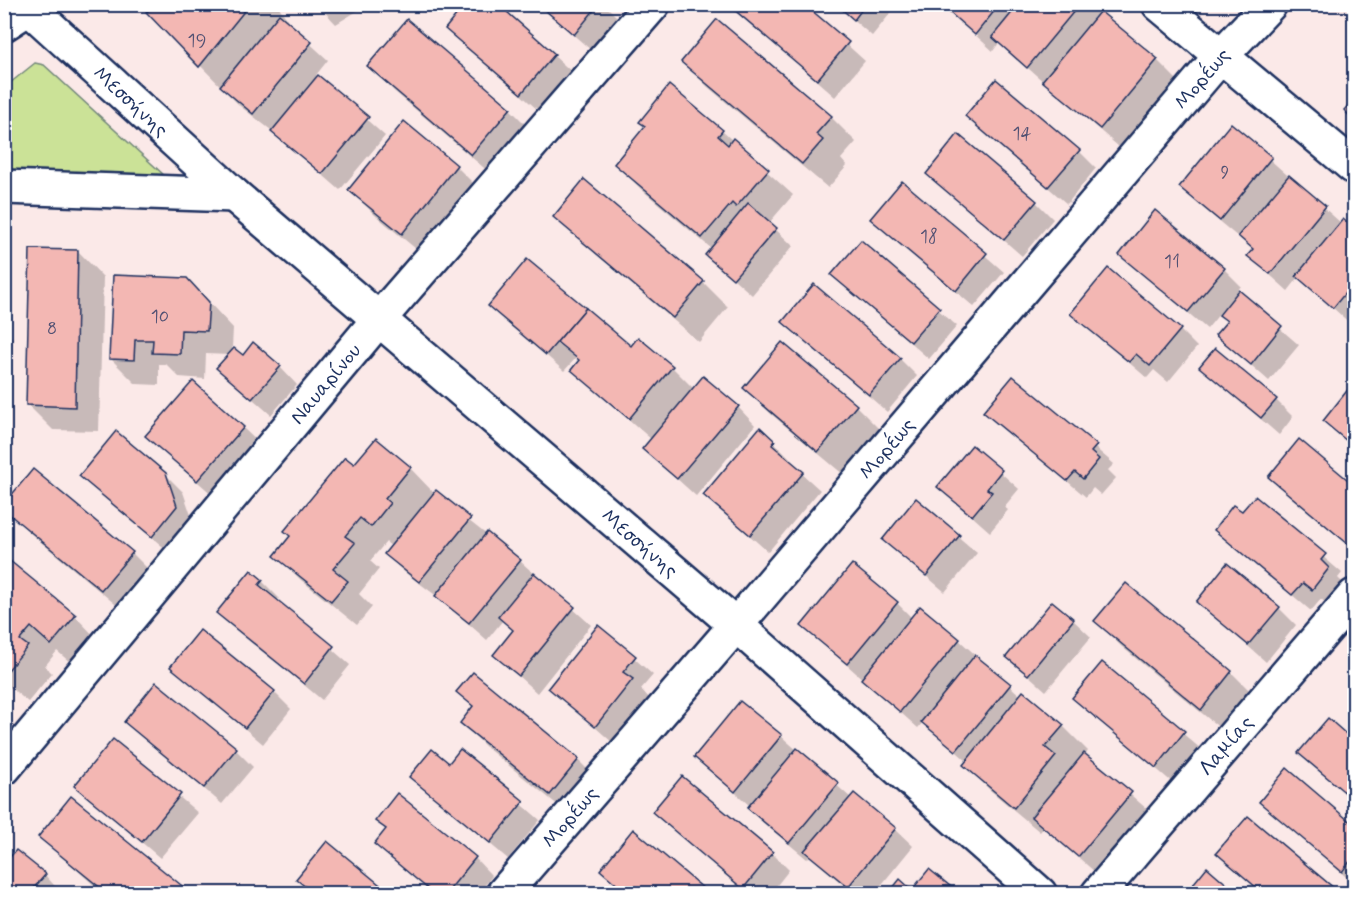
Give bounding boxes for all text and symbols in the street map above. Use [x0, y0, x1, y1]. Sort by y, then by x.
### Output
house number: 19 [188, 29, 206, 53]
street label: Μορέως [1168, 42, 1237, 116]
street label: Μεσσήνης [86, 60, 174, 144]
house number: 14 [1013, 122, 1032, 146]
house number: 9 [1221, 161, 1230, 185]
house number: 18 [920, 225, 938, 249]
house number: 11 [1164, 250, 1180, 274]
house number: 10 [151, 305, 169, 329]
house number: 8 [47, 317, 57, 341]
street label: Ναυαρίνου [284, 338, 368, 431]
street label: Μορέως [853, 412, 922, 486]
street label: Μεσσήνης [595, 502, 684, 585]
street label: Λαμίας [1193, 710, 1260, 782]
street label: Μορέως [536, 781, 605, 854]

